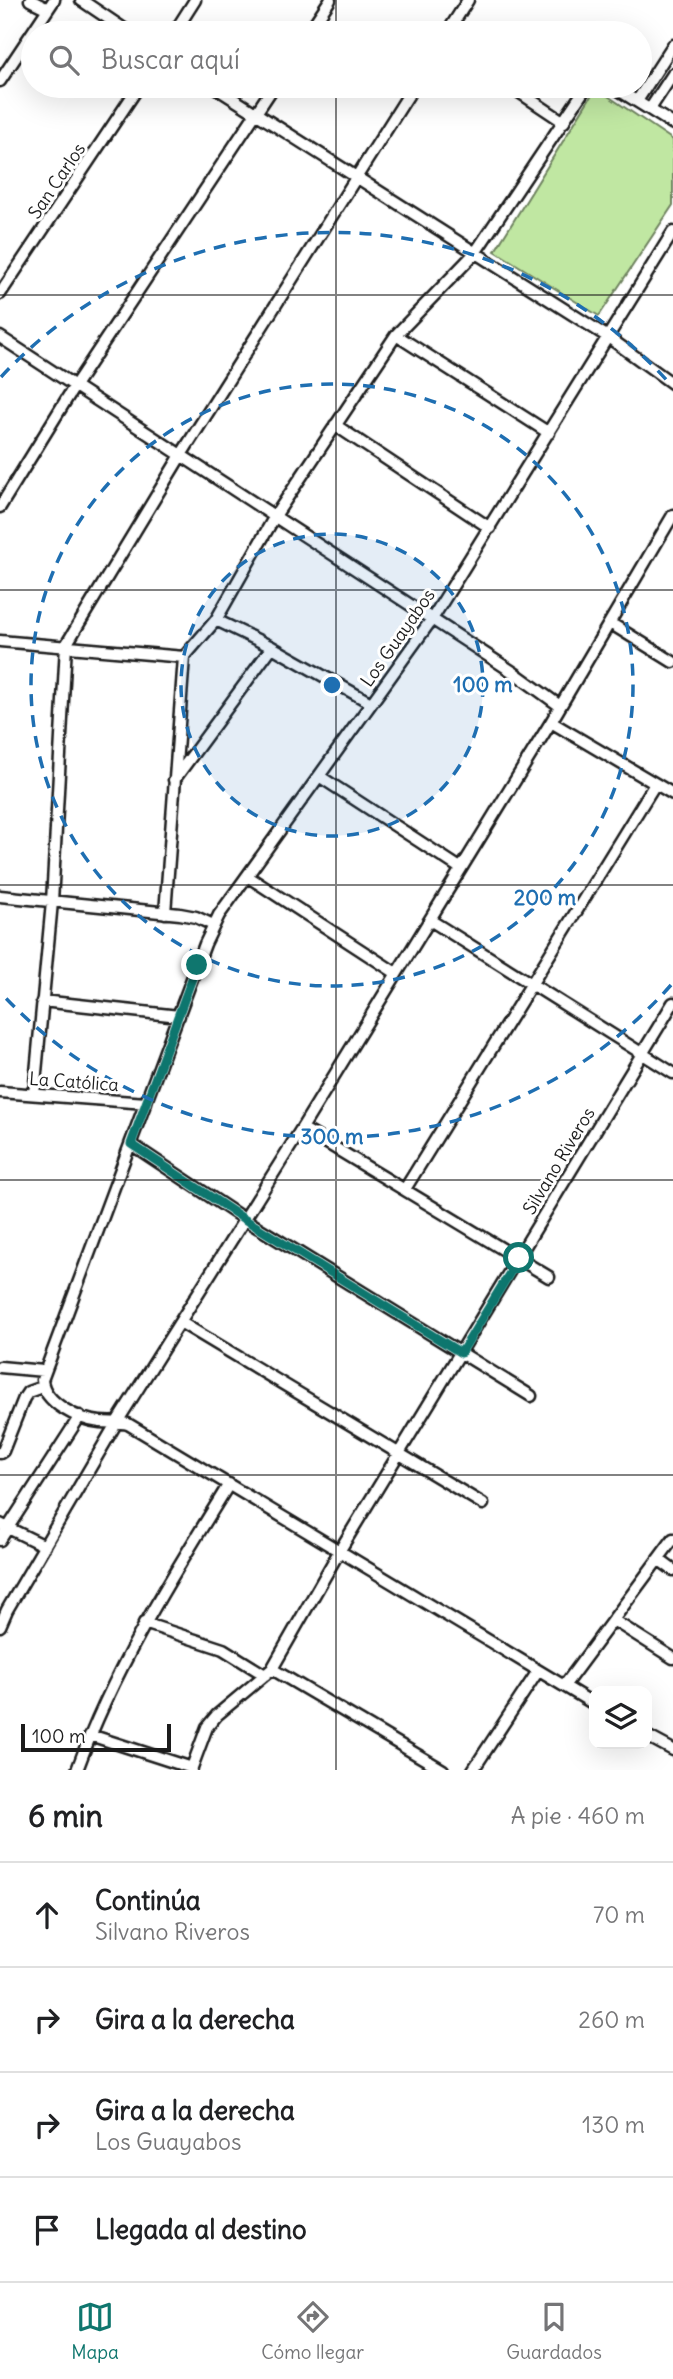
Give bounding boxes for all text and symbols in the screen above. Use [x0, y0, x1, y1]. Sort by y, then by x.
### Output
search box [21, 21, 652, 98]
icon: search [45, 41, 83, 79]
text: Buscar aquí [101, 43, 240, 76]
street label: San Carlos [23, 138, 90, 223]
street label: Los Guayabos [355, 584, 440, 691]
text: 100 m [453, 671, 513, 698]
centre of rings [320, 673, 344, 697]
text: 200 m [514, 884, 577, 911]
route end [181, 949, 212, 980]
street label: La Católica [28, 1067, 120, 1096]
street label: Silvano Riveros [517, 1103, 600, 1219]
text: 300 m [301, 1123, 364, 1150]
route start [503, 1242, 534, 1273]
map controls [589, 1686, 652, 1749]
button: layers [589, 1686, 652, 1749]
scale bar [21, 1721, 172, 1753]
text: 100 m [32, 1724, 86, 1748]
text: 6 min [28, 1797, 103, 1835]
text: A pie · 460 m [511, 1801, 645, 1830]
text: Continúa [95, 1884, 201, 1917]
icon: ahead [28, 1896, 66, 1934]
text: 70 m [593, 1900, 645, 1929]
text: Silvano Riveros [95, 1917, 250, 1946]
icon: right [28, 2001, 66, 2039]
text: Gira a la derecha [95, 2003, 295, 2036]
text: 260 m [578, 2005, 645, 2034]
text: Gira a la derecha [95, 2094, 295, 2127]
icon: right [28, 2106, 66, 2144]
text: 130 m [582, 2110, 645, 2139]
text: Los Guayabos [95, 2127, 241, 2156]
icon: arrive [28, 2211, 66, 2249]
text: Llegada al destino [95, 2213, 307, 2246]
tab: Mapa [71, 2298, 119, 2364]
tab: Cómo llegar [261, 2298, 364, 2364]
tab: Guardados [506, 2298, 602, 2364]

